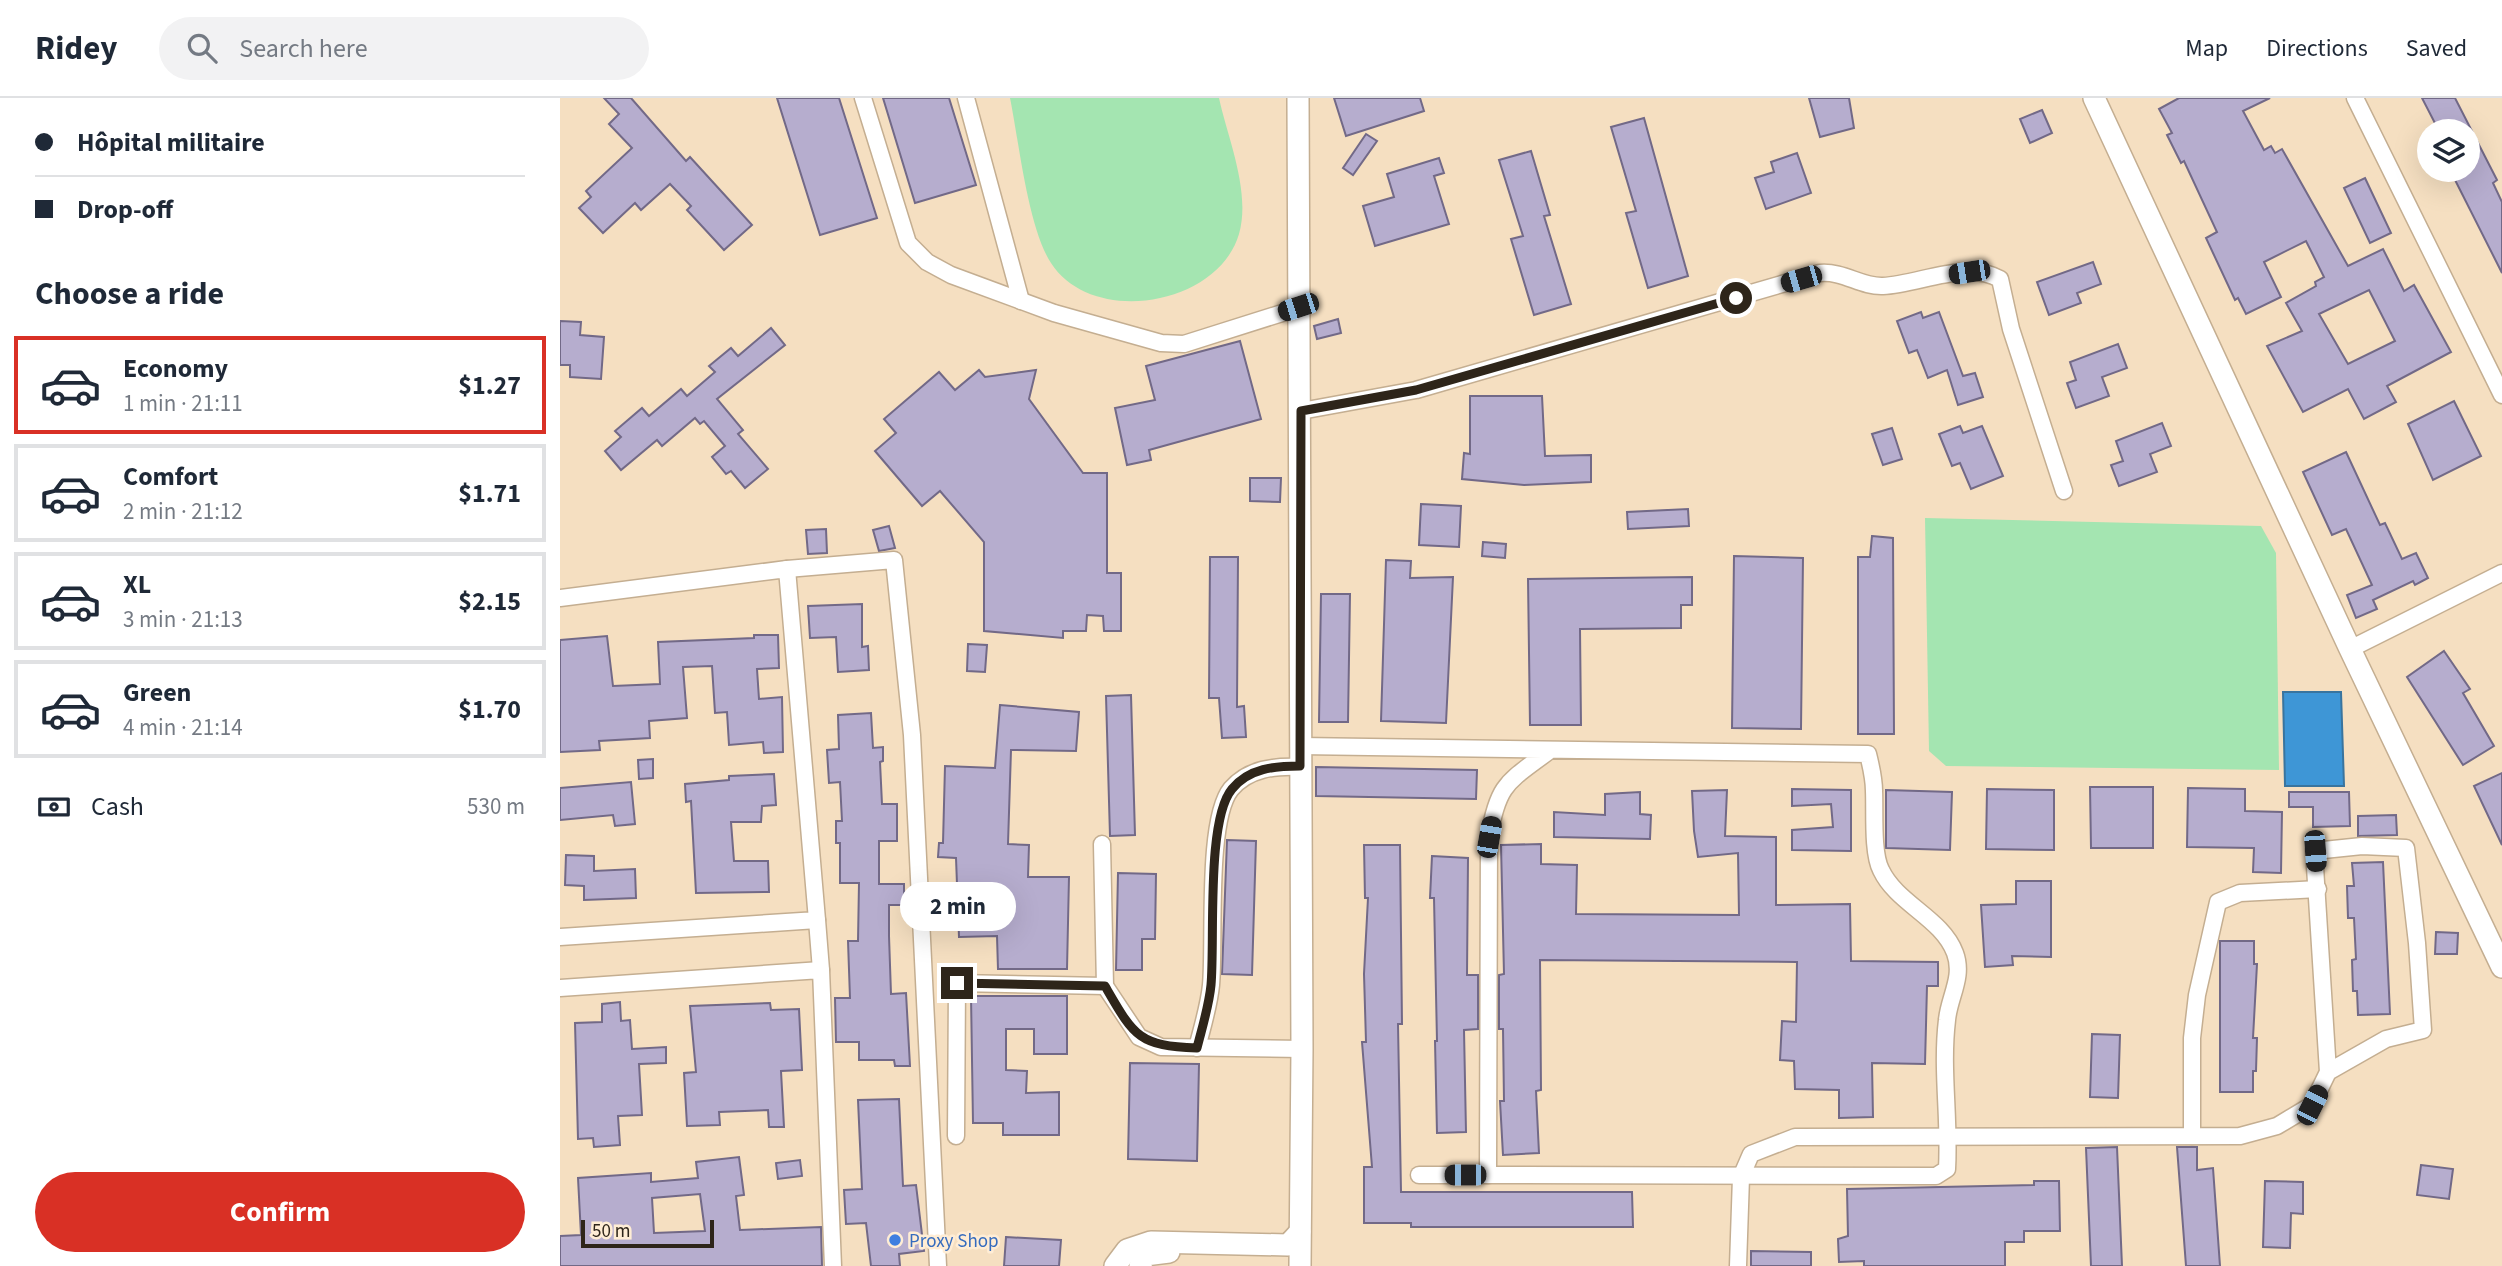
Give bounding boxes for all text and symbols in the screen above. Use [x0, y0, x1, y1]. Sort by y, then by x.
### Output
search box [159, 17, 649, 80]
text: Ridey [35, 25, 117, 72]
icon: search [183, 29, 221, 67]
text: Search here [239, 30, 368, 67]
text: Map [2185, 31, 2228, 66]
text: Directions [2266, 31, 2368, 66]
text: Saved [2406, 31, 2467, 66]
map controls [2417, 119, 2480, 182]
button: layers [2417, 119, 2480, 182]
text: Hôpital militaire [77, 124, 265, 161]
text: Drop-off [77, 191, 173, 228]
car [1947, 258, 1992, 286]
car [1778, 263, 1825, 295]
text: Choose a ride [35, 271, 224, 317]
route start [1720, 282, 1752, 314]
car [1275, 291, 1322, 323]
text: Economy [123, 350, 228, 387]
icon: car [39, 354, 102, 417]
text: $1.27 [458, 367, 521, 404]
text: 1 min · 21:11 [123, 387, 243, 420]
text: Comfort [123, 458, 218, 495]
icon: car [39, 462, 102, 525]
text: $1.71 [458, 475, 521, 512]
text: 2 min · 21:12 [123, 495, 243, 528]
text: XL [123, 566, 151, 603]
icon: car [39, 570, 102, 633]
text: $2.15 [458, 583, 521, 620]
text: 3 min · 21:13 [123, 603, 243, 636]
text: Green [123, 674, 191, 711]
icon: car [39, 678, 102, 741]
text: $1.70 [458, 691, 521, 728]
text: 4 min · 21:14 [123, 711, 243, 744]
icon: cash [35, 788, 73, 826]
text: Cash [91, 788, 144, 825]
text: 530 m [467, 790, 525, 823]
car [1476, 814, 1503, 860]
car [2304, 829, 2327, 873]
callout: 2 min [899, 882, 1015, 930]
text: 2 min [930, 890, 986, 923]
route end [941, 967, 973, 999]
car [2294, 1082, 2331, 1128]
car [1445, 1165, 1487, 1186]
button: Confirm [35, 1172, 525, 1252]
scale bar [581, 1217, 714, 1249]
text: 50 m [592, 1218, 630, 1245]
place label: Proxy Shop [909, 1228, 999, 1255]
marker: Proxy Shop [887, 1232, 903, 1248]

